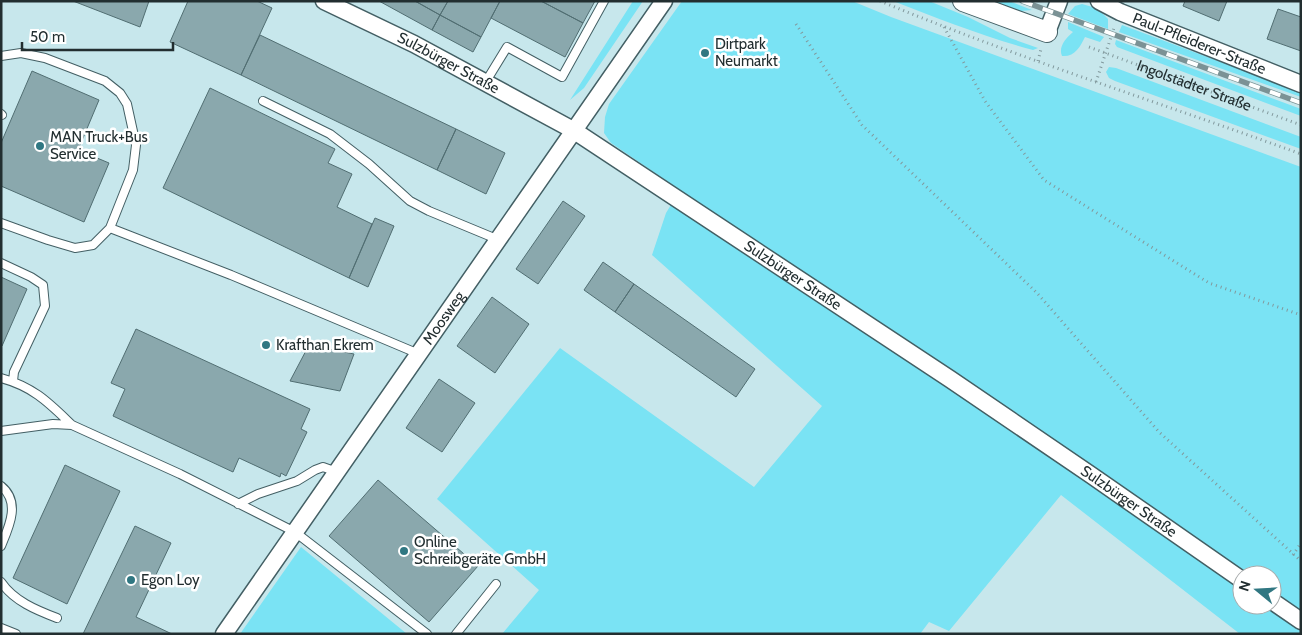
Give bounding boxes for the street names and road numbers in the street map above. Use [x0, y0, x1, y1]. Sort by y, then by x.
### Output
street label: Paul-Pfleiderer-Straße [1130, 9, 1269, 78]
street label: Sulzbürger Straße [395, 28, 503, 98]
street label: Ingolstädter Straße [1134, 56, 1254, 115]
street label: Sulzbürger Straße [741, 237, 845, 314]
street label: Moosweg [419, 287, 469, 348]
street label: Sulzbürger Straße [1077, 462, 1181, 541]

